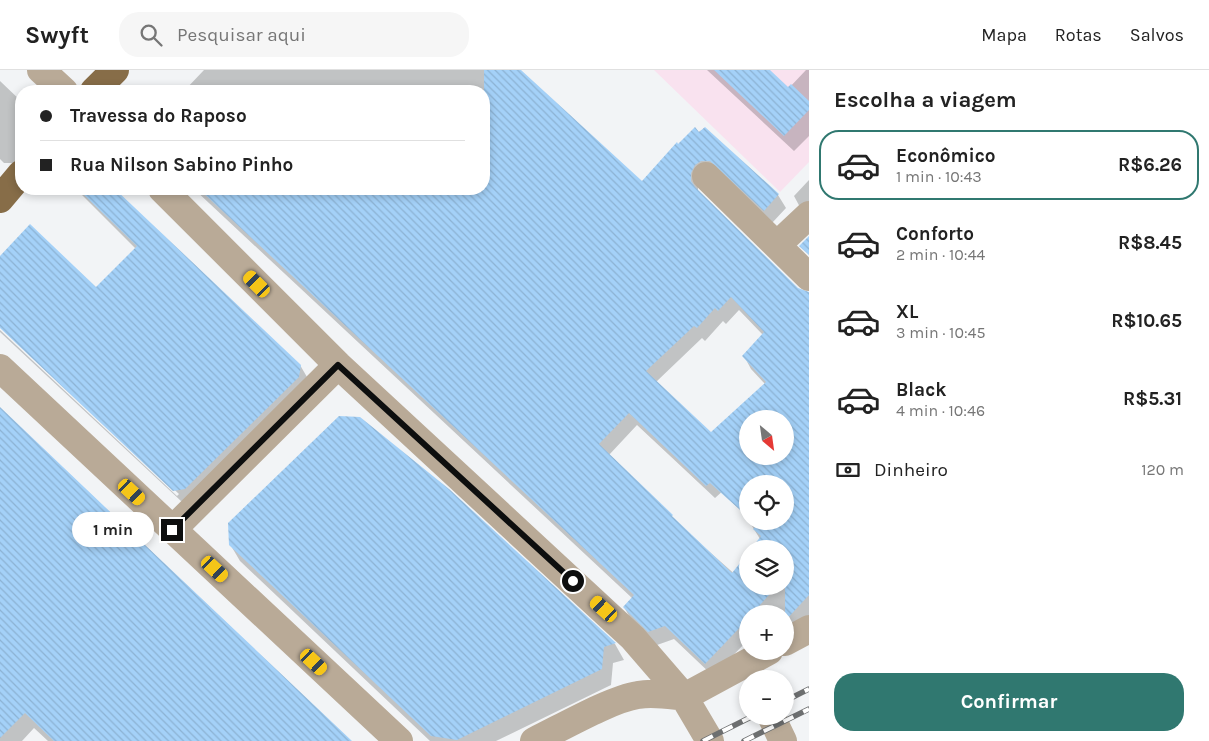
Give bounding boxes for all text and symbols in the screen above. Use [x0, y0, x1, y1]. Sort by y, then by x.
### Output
search box [119, 12, 469, 57]
text: Swyft [25, 21, 89, 49]
icon: search [137, 21, 165, 49]
text: Pesquisar aqui [177, 24, 306, 46]
text: Mapa [981, 24, 1027, 46]
text: Rotas [1055, 24, 1102, 46]
text: Salvos [1130, 24, 1184, 46]
text: Escolha a viagem [834, 87, 1017, 113]
text: Travessa do Raposo [70, 105, 247, 127]
icon: car [836, 143, 881, 188]
text: Econômico [896, 145, 996, 167]
text: Rua Nilson Sabino Pinho [70, 154, 293, 176]
text: R$6.26 [1118, 154, 1182, 176]
text: 1 min · 10:43 [896, 167, 982, 186]
icon: car [836, 221, 881, 266]
text: Conforto [896, 223, 974, 245]
text: R$8.45 [1118, 232, 1182, 254]
text: 2 min · 10:44 [896, 245, 985, 264]
car [241, 268, 272, 300]
icon: car [836, 299, 881, 344]
text: XL [896, 301, 918, 323]
text: R$10.65 [1111, 310, 1182, 332]
text: 3 min · 10:45 [896, 323, 986, 342]
icon: car [836, 377, 881, 422]
text: Black [896, 379, 947, 401]
text: R$5.31 [1123, 388, 1182, 410]
text: 4 min · 10:46 [896, 401, 985, 420]
north arrow [739, 410, 794, 465]
map controls [739, 410, 794, 725]
icon: cash [834, 456, 862, 484]
text: Dinheiro [874, 459, 948, 481]
text: 120 m [1141, 460, 1184, 479]
button: locate [739, 475, 794, 530]
car [115, 476, 148, 508]
callout: 1 min [72, 512, 154, 548]
route end [161, 519, 183, 541]
text: 1 min [93, 520, 133, 539]
button: layers [739, 540, 794, 595]
car [198, 553, 231, 585]
route start [562, 570, 584, 592]
car [587, 593, 620, 625]
button: + [739, 605, 794, 660]
car [297, 646, 330, 678]
button: − [739, 670, 794, 725]
button: Confirmar [834, 673, 1184, 731]

